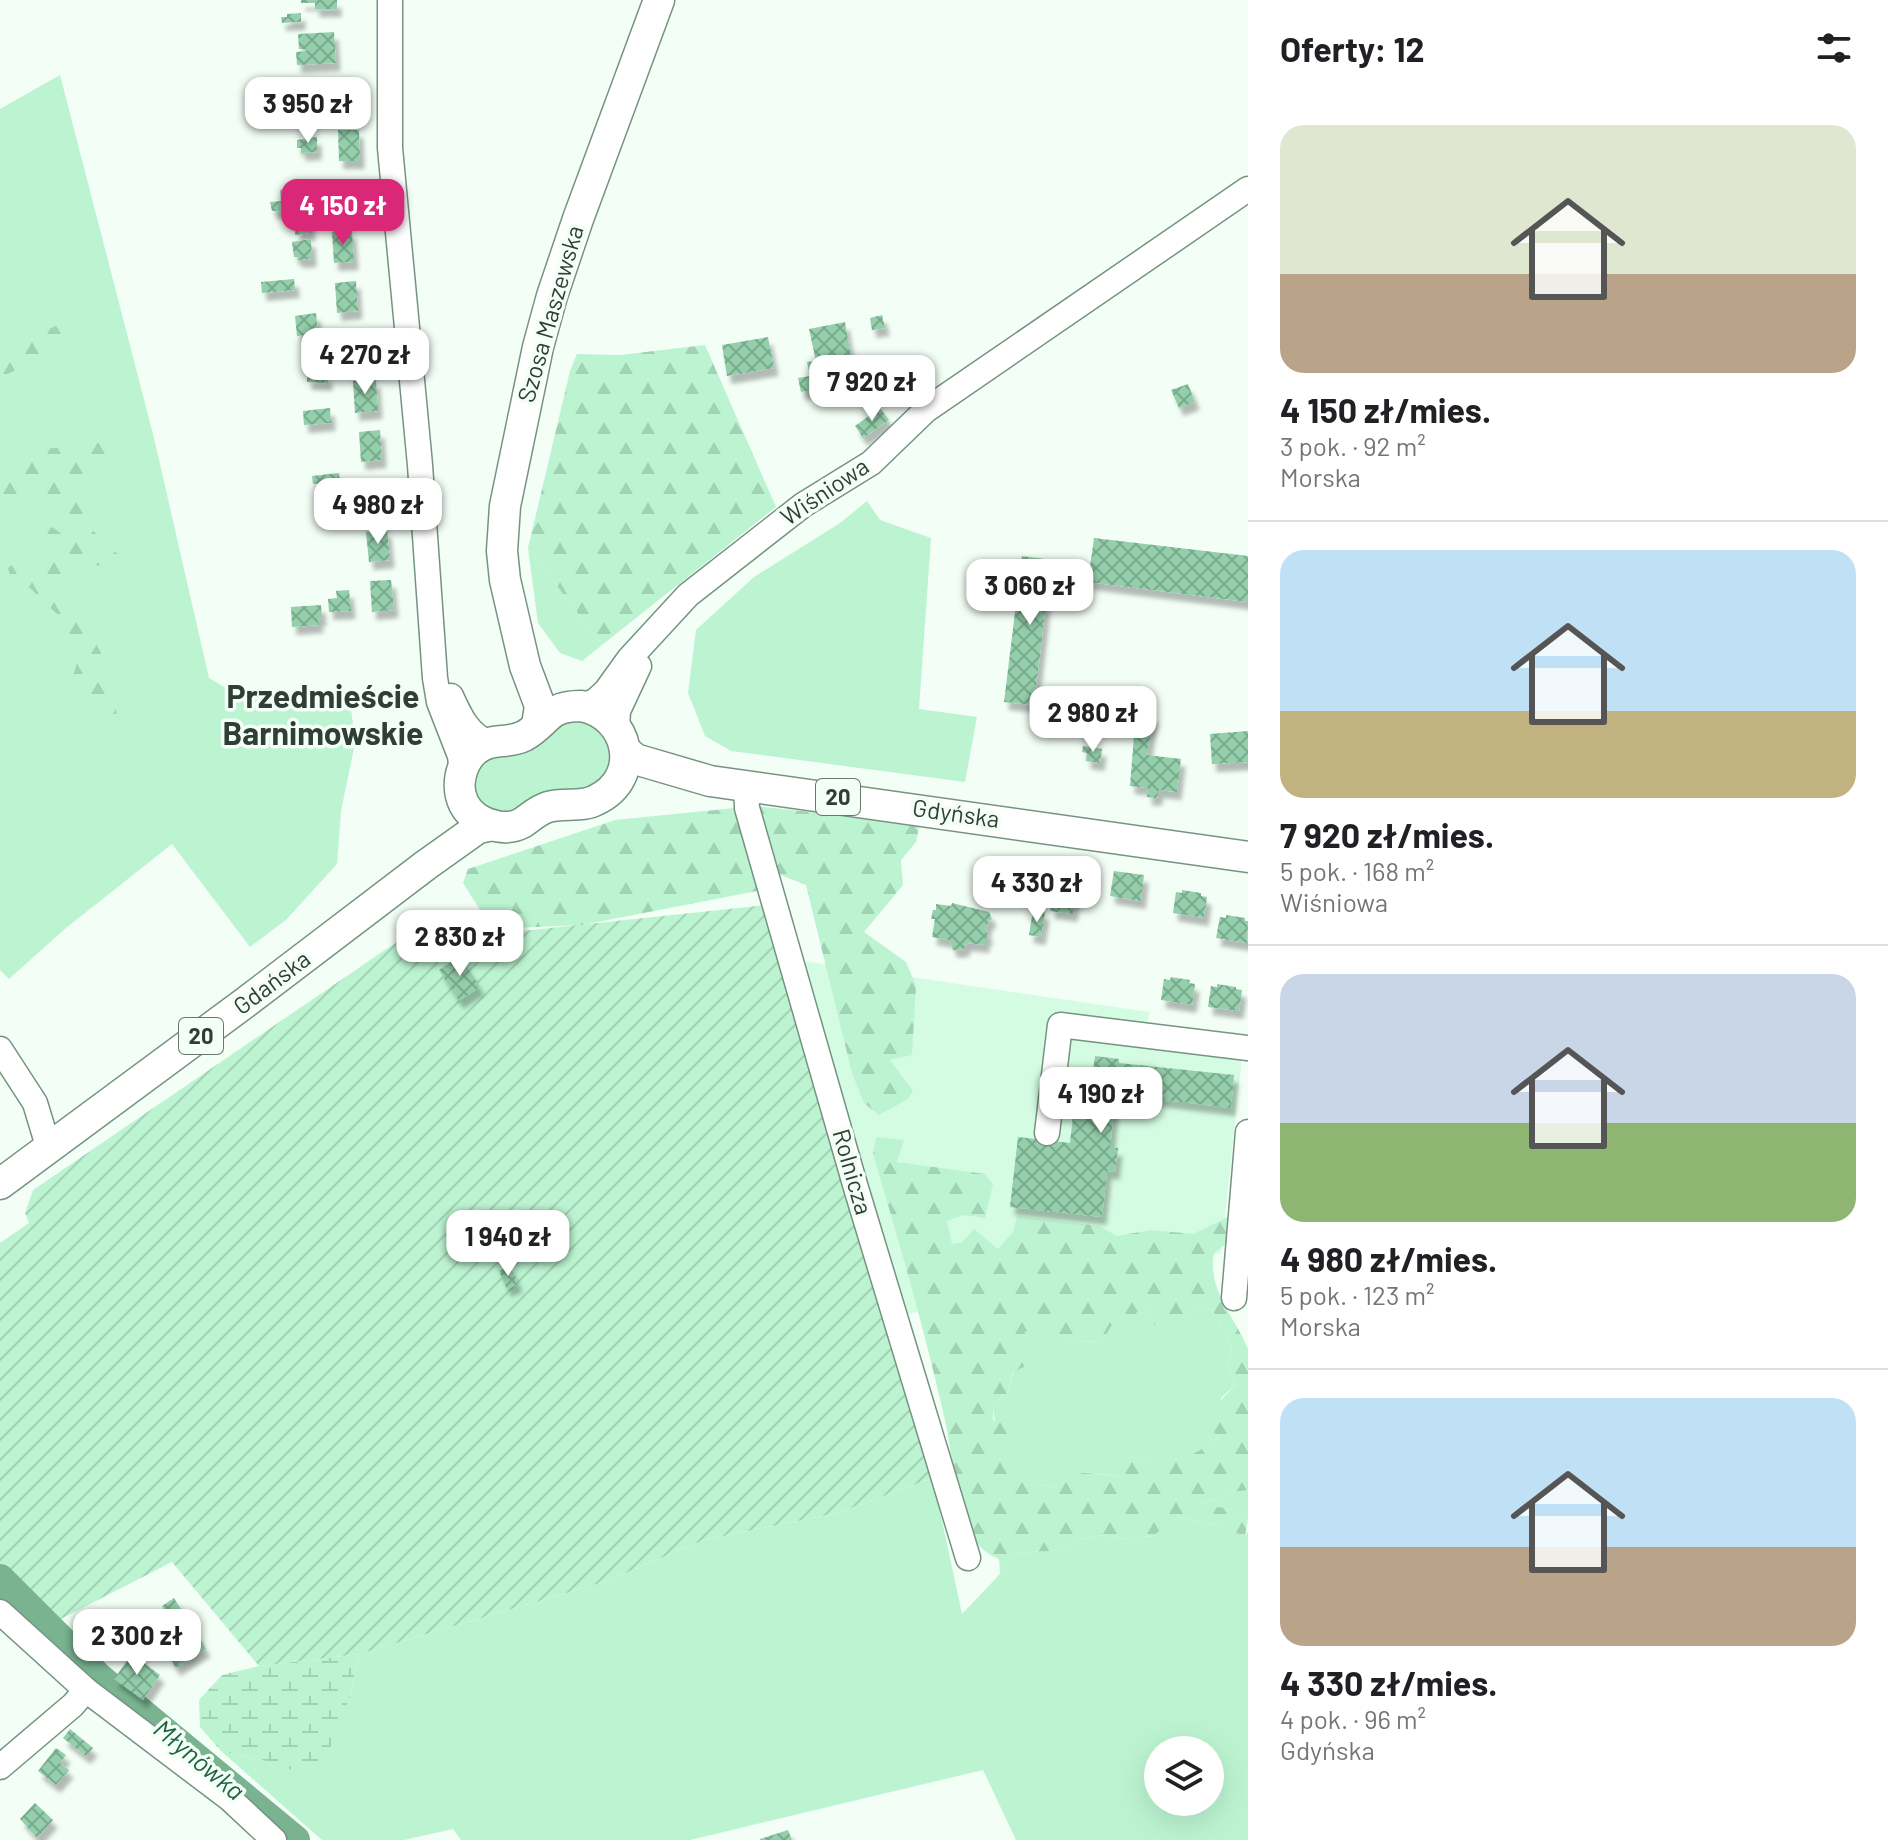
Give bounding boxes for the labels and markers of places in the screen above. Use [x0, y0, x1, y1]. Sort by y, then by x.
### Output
pin: 3 950 zł [225, 77, 391, 145]
pin: 4 150 zł [260, 179, 426, 247]
pin: 4 270 zł [282, 328, 448, 396]
pin: 7 920 zł [789, 355, 955, 423]
pin: 4 980 zł [295, 478, 461, 546]
pin: 3 060 zł [947, 559, 1113, 627]
pin: 2 980 zł [1010, 686, 1176, 754]
pin: 4 330 zł [954, 856, 1120, 924]
pin: 2 830 zł [377, 910, 543, 978]
pin: 4 190 zł [1018, 1067, 1184, 1135]
pin: 1 940 zł [425, 1210, 591, 1278]
pin: 2 300 zł [54, 1609, 220, 1677]

